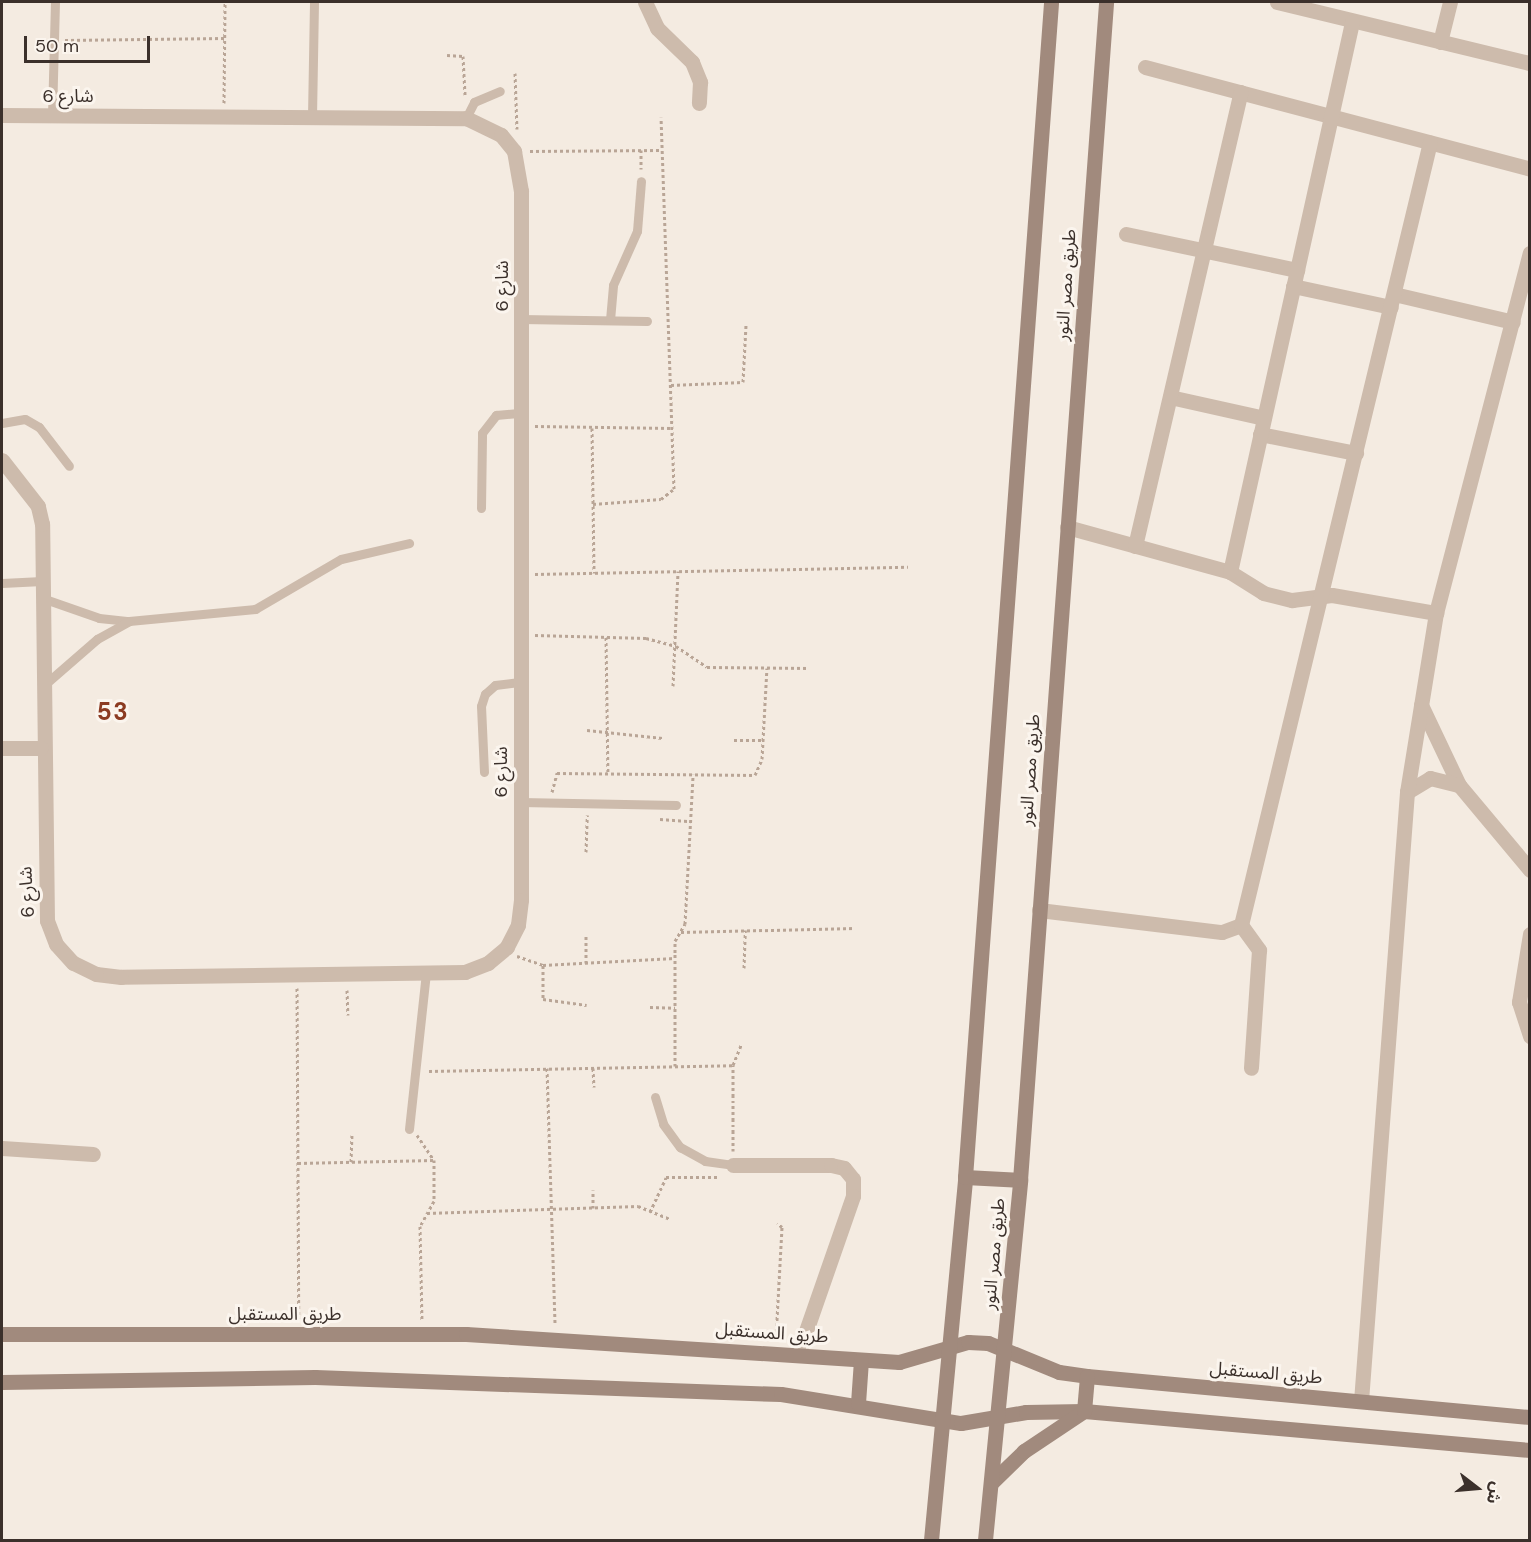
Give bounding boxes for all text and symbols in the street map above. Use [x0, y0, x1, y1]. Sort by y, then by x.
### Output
scale bar [27, 24, 153, 62]
text: 50 m [35, 34, 79, 58]
street label: شارع 6 [42, 85, 94, 107]
street label: طريق مصر النور [1051, 228, 1081, 342]
street label: شارع 6 [491, 260, 513, 312]
district label: 53 [97, 698, 129, 726]
street label: طريق مصر النور [1015, 713, 1045, 827]
street label: شارع 6 [490, 746, 512, 798]
street label: شارع 6 [15, 866, 39, 918]
street label: طريق مصر النور [978, 1197, 1010, 1311]
street label: طريق المستقبل [228, 1303, 342, 1325]
street label: طريق المستقبل [715, 1318, 829, 1348]
street label: طريق المستقبل [1209, 1357, 1323, 1389]
north arrow [1447, 1458, 1507, 1518]
text: ش [1482, 1480, 1508, 1507]

